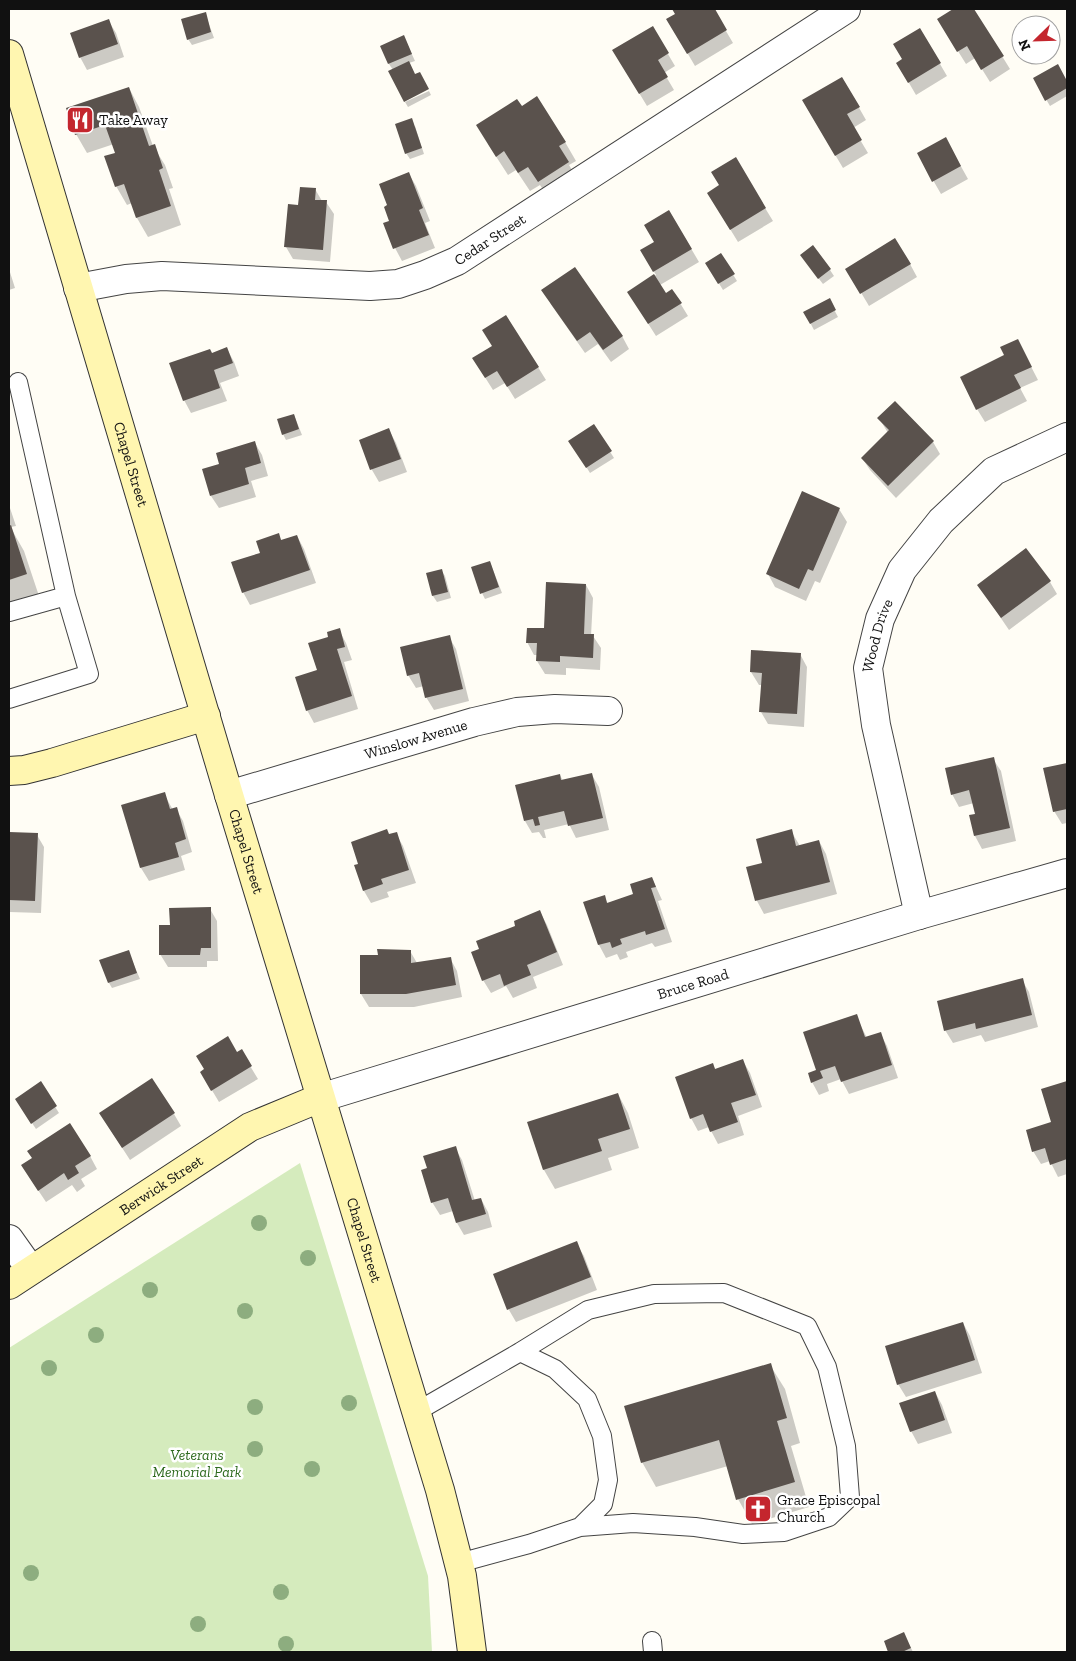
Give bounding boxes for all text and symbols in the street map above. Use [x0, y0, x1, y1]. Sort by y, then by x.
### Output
north arrow [1011, 15, 1061, 65]
text: N [1014, 36, 1034, 53]
restaurant icon: Take Away [65, 105, 95, 135]
place label: Take Away [99, 111, 168, 129]
street label: Cedar Street [451, 210, 529, 269]
street label: Chapel Street [110, 420, 152, 509]
street label: Wood Drive [858, 596, 897, 674]
street label: Winslow Avenue [362, 715, 469, 763]
street label: Chapel Street [225, 807, 268, 896]
street label: Bruce Road [655, 964, 731, 1003]
street label: Berwick Street [116, 1151, 207, 1219]
street label: Chapel Street [343, 1195, 386, 1285]
park label: Veterans Memorial Park [152, 1446, 242, 1481]
place label: Grace Episcopal Church [777, 1491, 880, 1526]
church icon: Grace Episcopal Church [743, 1494, 773, 1524]

